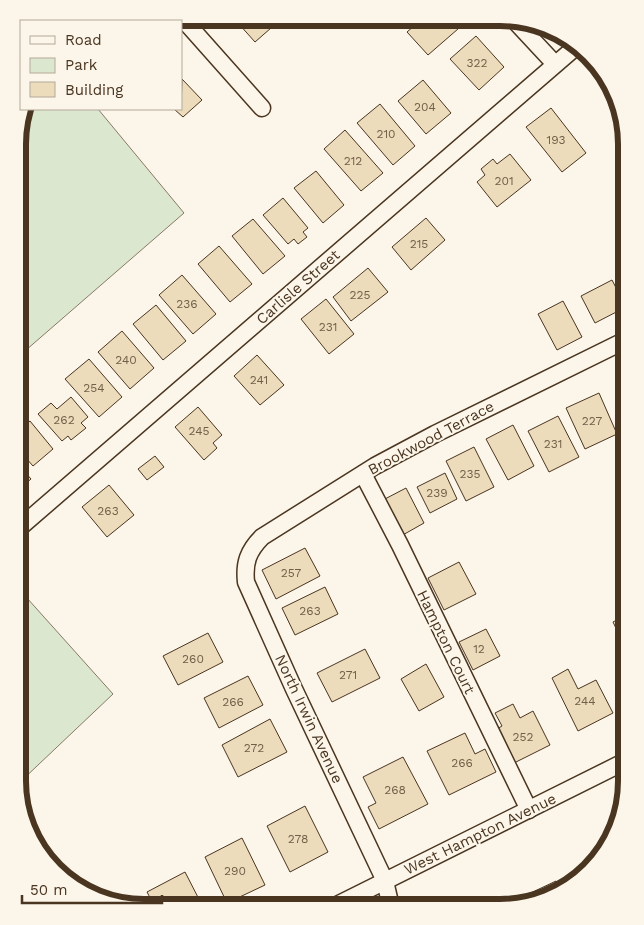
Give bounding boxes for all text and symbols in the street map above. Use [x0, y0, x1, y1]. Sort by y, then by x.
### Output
legend [20, 20, 182, 110]
text: Road [65, 31, 102, 49]
text: Park [65, 56, 98, 74]
house number: 322 [467, 56, 488, 70]
text: Building [65, 81, 123, 99]
house number: 204 [414, 100, 436, 114]
house number: 210 [376, 127, 396, 141]
house number: 193 [547, 133, 565, 147]
house number: 212 [344, 154, 362, 168]
house number: 201 [494, 174, 514, 188]
house number: 215 [410, 237, 428, 251]
street label: Carlisle Street [253, 245, 344, 328]
house number: 225 [350, 288, 370, 302]
house number: 236 [176, 297, 198, 311]
house number: 231 [319, 320, 337, 334]
house number: 240 [115, 353, 137, 367]
house number: 241 [250, 373, 268, 387]
house number: 254 [83, 381, 105, 395]
street label: Brookwood Terrace [365, 397, 497, 479]
house number: 262 [53, 413, 75, 427]
house number: 227 [582, 414, 603, 428]
house number: 245 [189, 424, 209, 438]
house number: 231 [544, 437, 562, 451]
house number: 235 [460, 467, 480, 481]
house number: 239 [426, 486, 448, 500]
house number: 263 [97, 504, 119, 518]
house number: 257 [281, 566, 302, 580]
street label: Hampton Court [413, 587, 479, 697]
house number: 263 [299, 604, 321, 618]
house number: 12 [473, 642, 485, 656]
house number: 260 [182, 652, 204, 666]
street label: North Irwin Avenue [271, 652, 347, 786]
house number: 271 [339, 668, 357, 682]
house number: 244 [574, 694, 596, 708]
house number: 266 [222, 695, 244, 709]
house number: 252 [513, 730, 533, 744]
house number: 272 [244, 741, 264, 755]
house number: 266 [451, 756, 473, 770]
house number: 268 [384, 783, 406, 797]
street label: West Hampton Avenue [401, 789, 559, 879]
house number: 278 [288, 832, 308, 846]
house number: 290 [224, 864, 246, 878]
scale bar [22, 872, 162, 904]
text: 50 m [30, 881, 67, 899]

